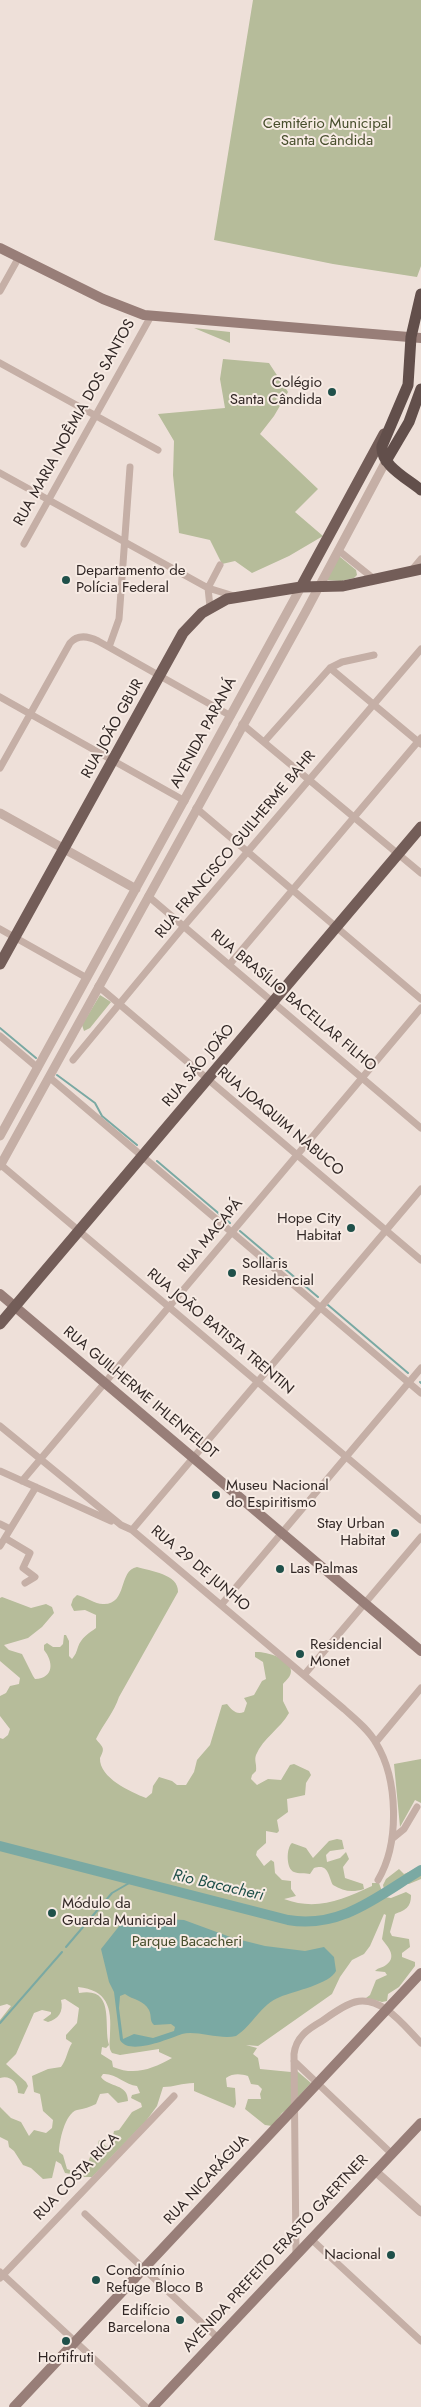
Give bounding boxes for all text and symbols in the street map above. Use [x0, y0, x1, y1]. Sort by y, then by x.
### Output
park label: Cemitério Municipal Santa Cândida [263, 115, 391, 150]
street label: RUA MARIA NOÊMIA DOS SANTOS [11, 317, 139, 529]
place label: Colégio Santa Cândida [230, 374, 322, 409]
marker: Colégio Santa Cândida [326, 386, 338, 398]
place label: Departamento de Polícia Federal [76, 562, 186, 597]
marker: Departamento de Polícia Federal [60, 574, 72, 586]
street label: AVENIDA PARANÁ [167, 675, 241, 791]
street label: RUA JOÃO GBUR [78, 676, 148, 782]
street label: RUA FRANCISCO GUILHERME BAHR [152, 748, 320, 942]
street label: RUA BRASÍLIO BACELLAR FILHO [206, 926, 380, 1076]
street label: RUA SÃO JOÃO [159, 1021, 239, 1111]
street label: RUA JOAQUIM NABUCO [213, 1064, 347, 1180]
street label: RUA MACAPÁ [175, 1195, 247, 1277]
place label: Hope City Habitat [277, 1210, 341, 1245]
marker: Hope City Habitat [345, 1222, 357, 1234]
place label: Sollaris Residencial [242, 1255, 314, 1290]
street label: RUA JOÃO BATISTA TRENTIN [143, 1265, 297, 1399]
marker: Sollaris Residencial [226, 1267, 238, 1279]
street label: RUA GUILHERME IHLENFELDT [59, 1323, 221, 1463]
place label: Museu Nacional do Espiritismo [226, 1477, 329, 1512]
marker: Museu Nacional do Espiritismo [210, 1489, 222, 1501]
place label: Stay Urban Habitat [317, 1515, 385, 1550]
street label: RUA 29 DE JUNHO [147, 1522, 253, 1616]
marker: Stay Urban Habitat [389, 1527, 401, 1539]
place label: Las Palmas [290, 1560, 358, 1578]
marker: Las Palmas [274, 1563, 286, 1575]
place label: Residencial Monet [310, 1636, 382, 1671]
marker: Residencial Monet [294, 1648, 306, 1660]
water label: Rio Bacacheri [171, 1866, 265, 1906]
place label: Módulo da Guarda Municipal [62, 1895, 176, 1930]
marker: Módulo da Guarda Municipal [46, 1907, 58, 1919]
park label: Parque Bacacheri [132, 1933, 242, 1951]
street label: RUA COSTA RICA [31, 2130, 123, 2224]
street label: RUA NICARÁGUA [161, 2131, 253, 2229]
street label: AVENIDA PREFEITO ERASTO GAERTNER [180, 2152, 372, 2356]
place label: Nacional [324, 2246, 381, 2264]
marker: Nacional [385, 2249, 397, 2261]
place label: Condomínio Refuge Bloco B [106, 2262, 203, 2297]
marker: Condomínio Refuge Bloco B [90, 2274, 102, 2286]
place label: Edifício Barcelona [108, 2302, 170, 2337]
marker: Edifício Barcelona [174, 2314, 186, 2326]
marker: Hortifruti [60, 2335, 72, 2347]
place label: Hortifruti [38, 2349, 94, 2367]

